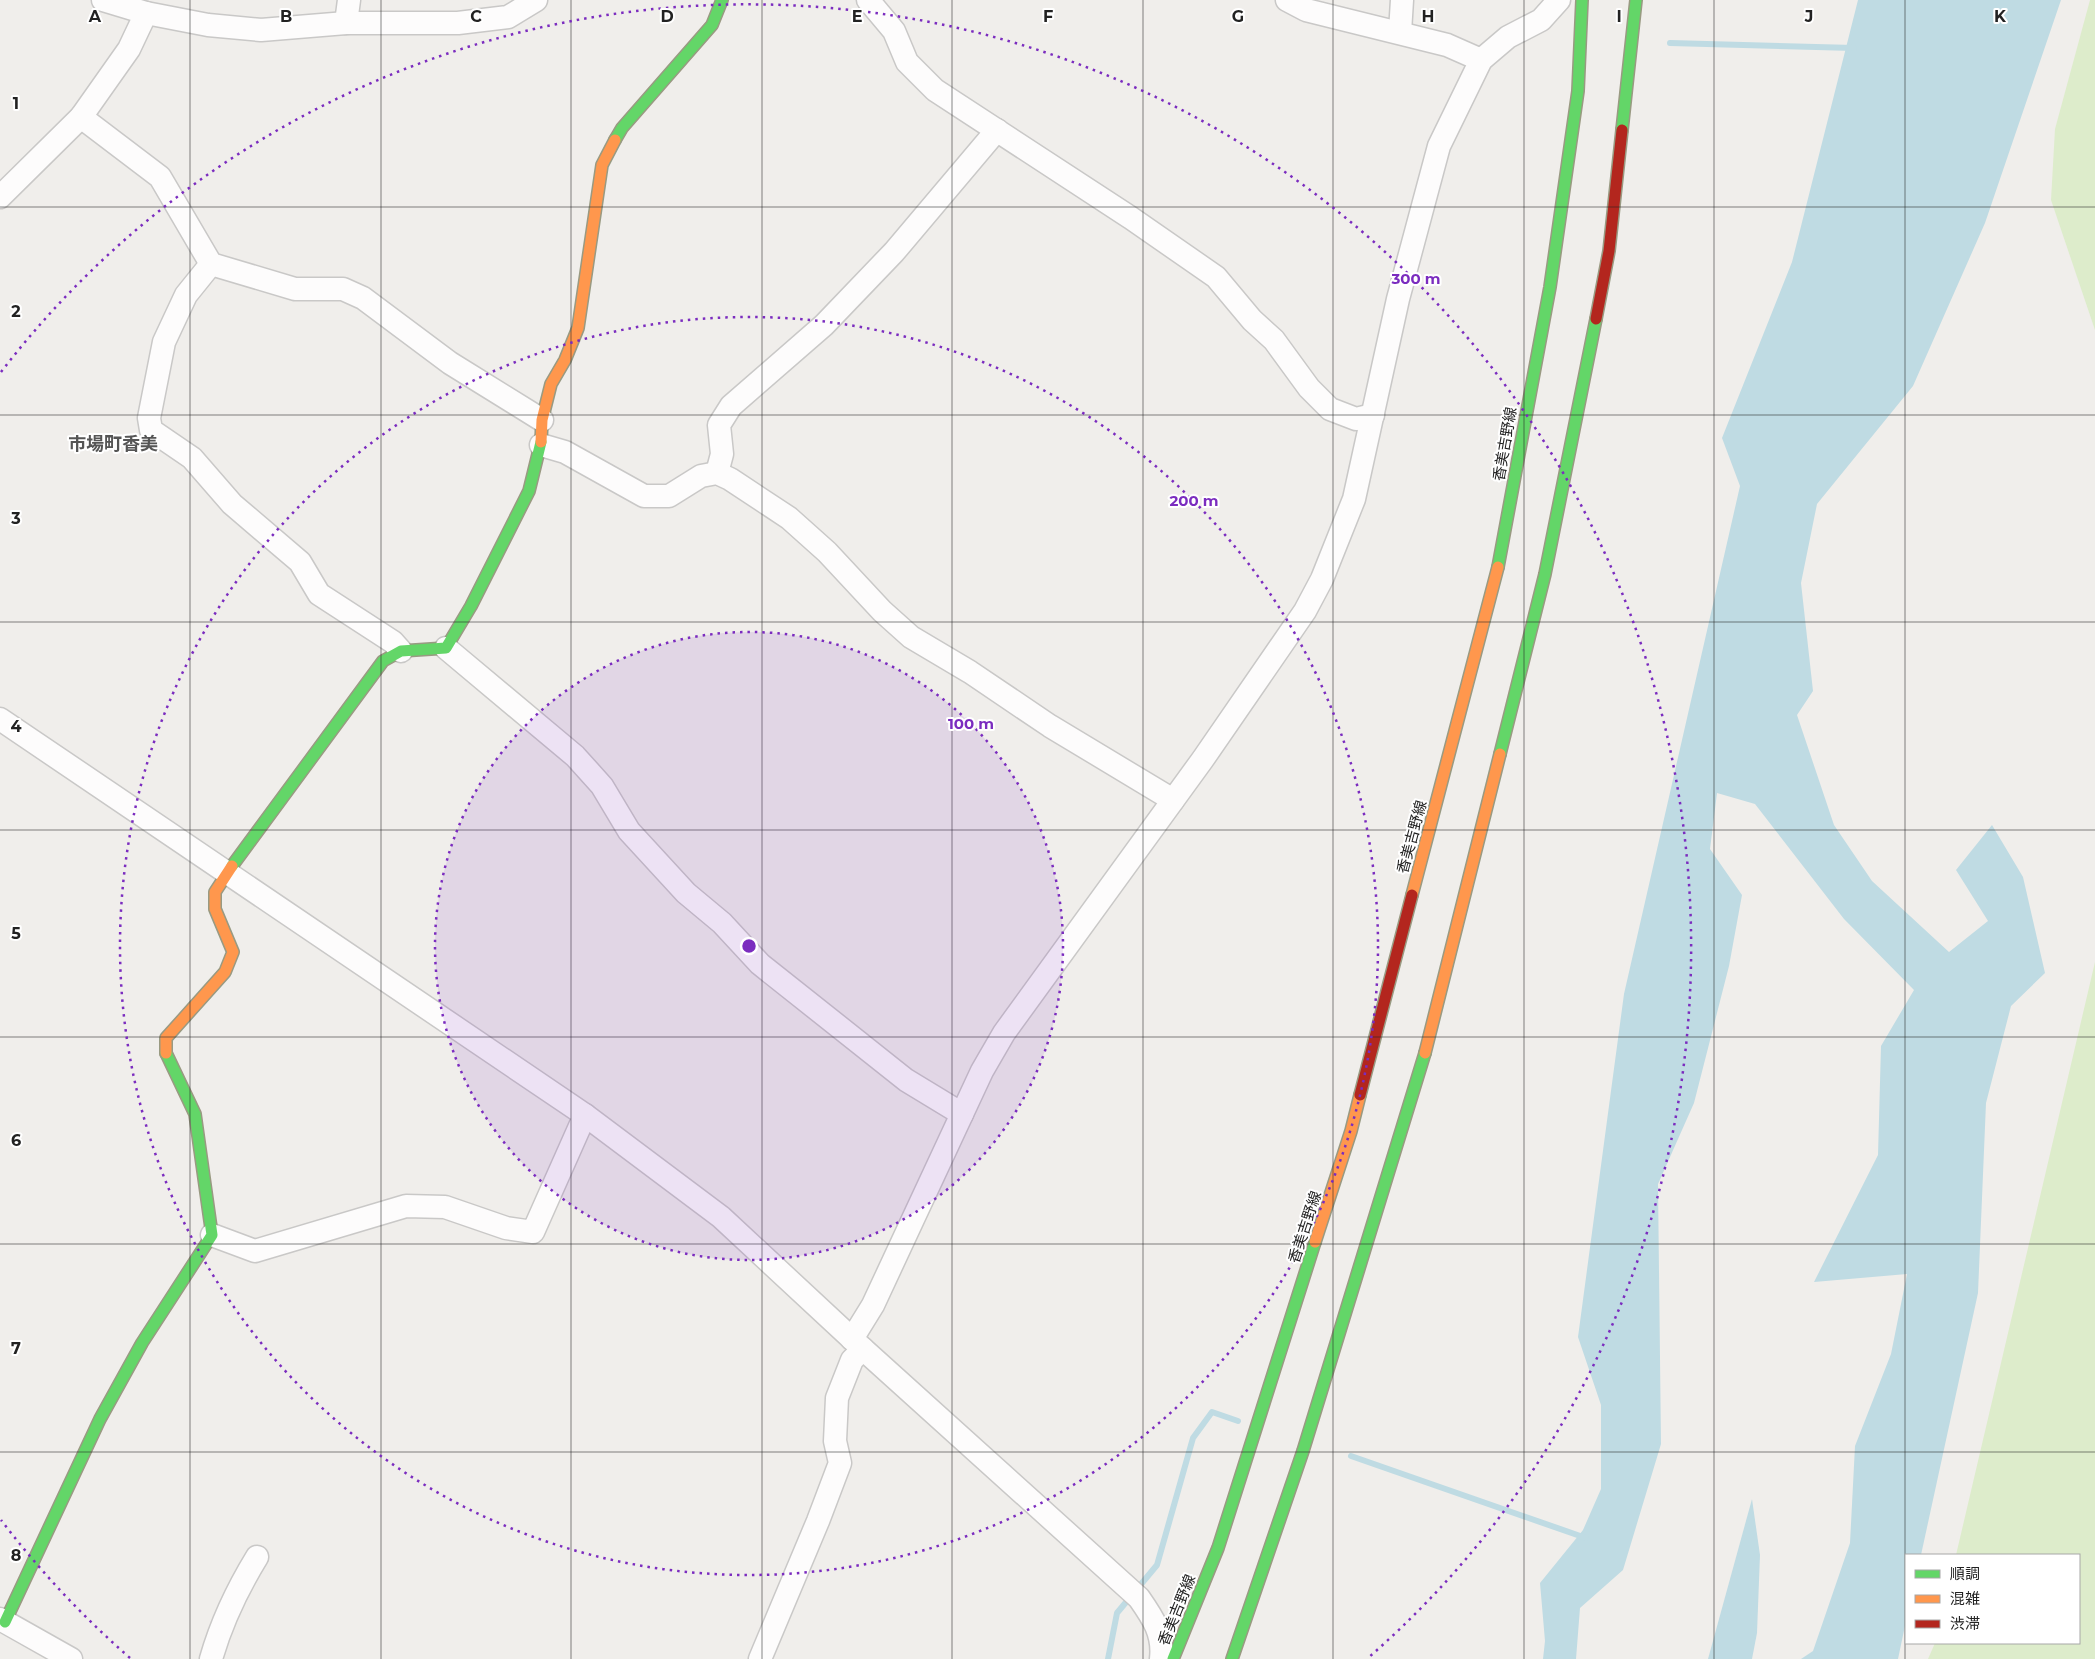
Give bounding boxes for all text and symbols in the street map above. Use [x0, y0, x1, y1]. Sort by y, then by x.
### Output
text: A [88, 7, 102, 26]
text: B [280, 7, 292, 26]
text: C [470, 7, 482, 26]
text: D [660, 7, 674, 26]
text: E [852, 7, 862, 26]
text: F [1043, 7, 1053, 26]
text: G [1232, 7, 1244, 26]
text: H [1422, 7, 1434, 26]
text: I [1616, 7, 1622, 26]
text: J [1804, 7, 1813, 26]
text: K [1994, 7, 2007, 26]
text: 1 [13, 94, 19, 113]
text: 300 m [1390, 269, 1441, 288]
text: 2 [11, 302, 21, 321]
street label: 香美吉野線 [1489, 405, 1520, 483]
district label: 市場町香美 [68, 433, 158, 455]
text: 200 m [1169, 491, 1219, 510]
text: 3 [10, 509, 21, 528]
text: 100 m [948, 714, 994, 733]
text: 4 [10, 717, 22, 736]
street label: 香美吉野線 [1393, 798, 1430, 876]
text: 5 [11, 924, 21, 943]
centre of rings [740, 937, 758, 955]
text: 6 [11, 1131, 21, 1150]
street label: 香美吉野線 [1284, 1188, 1325, 1265]
text: 7 [11, 1339, 21, 1358]
text: 8 [11, 1546, 21, 1565]
legend [1905, 1554, 2080, 1644]
text: 順調 [1950, 1564, 1980, 1583]
street label: 香美吉野線 [1154, 1571, 1199, 1648]
text: 混雑 [1950, 1589, 1980, 1608]
text: 渋滞 [1950, 1614, 1980, 1633]

